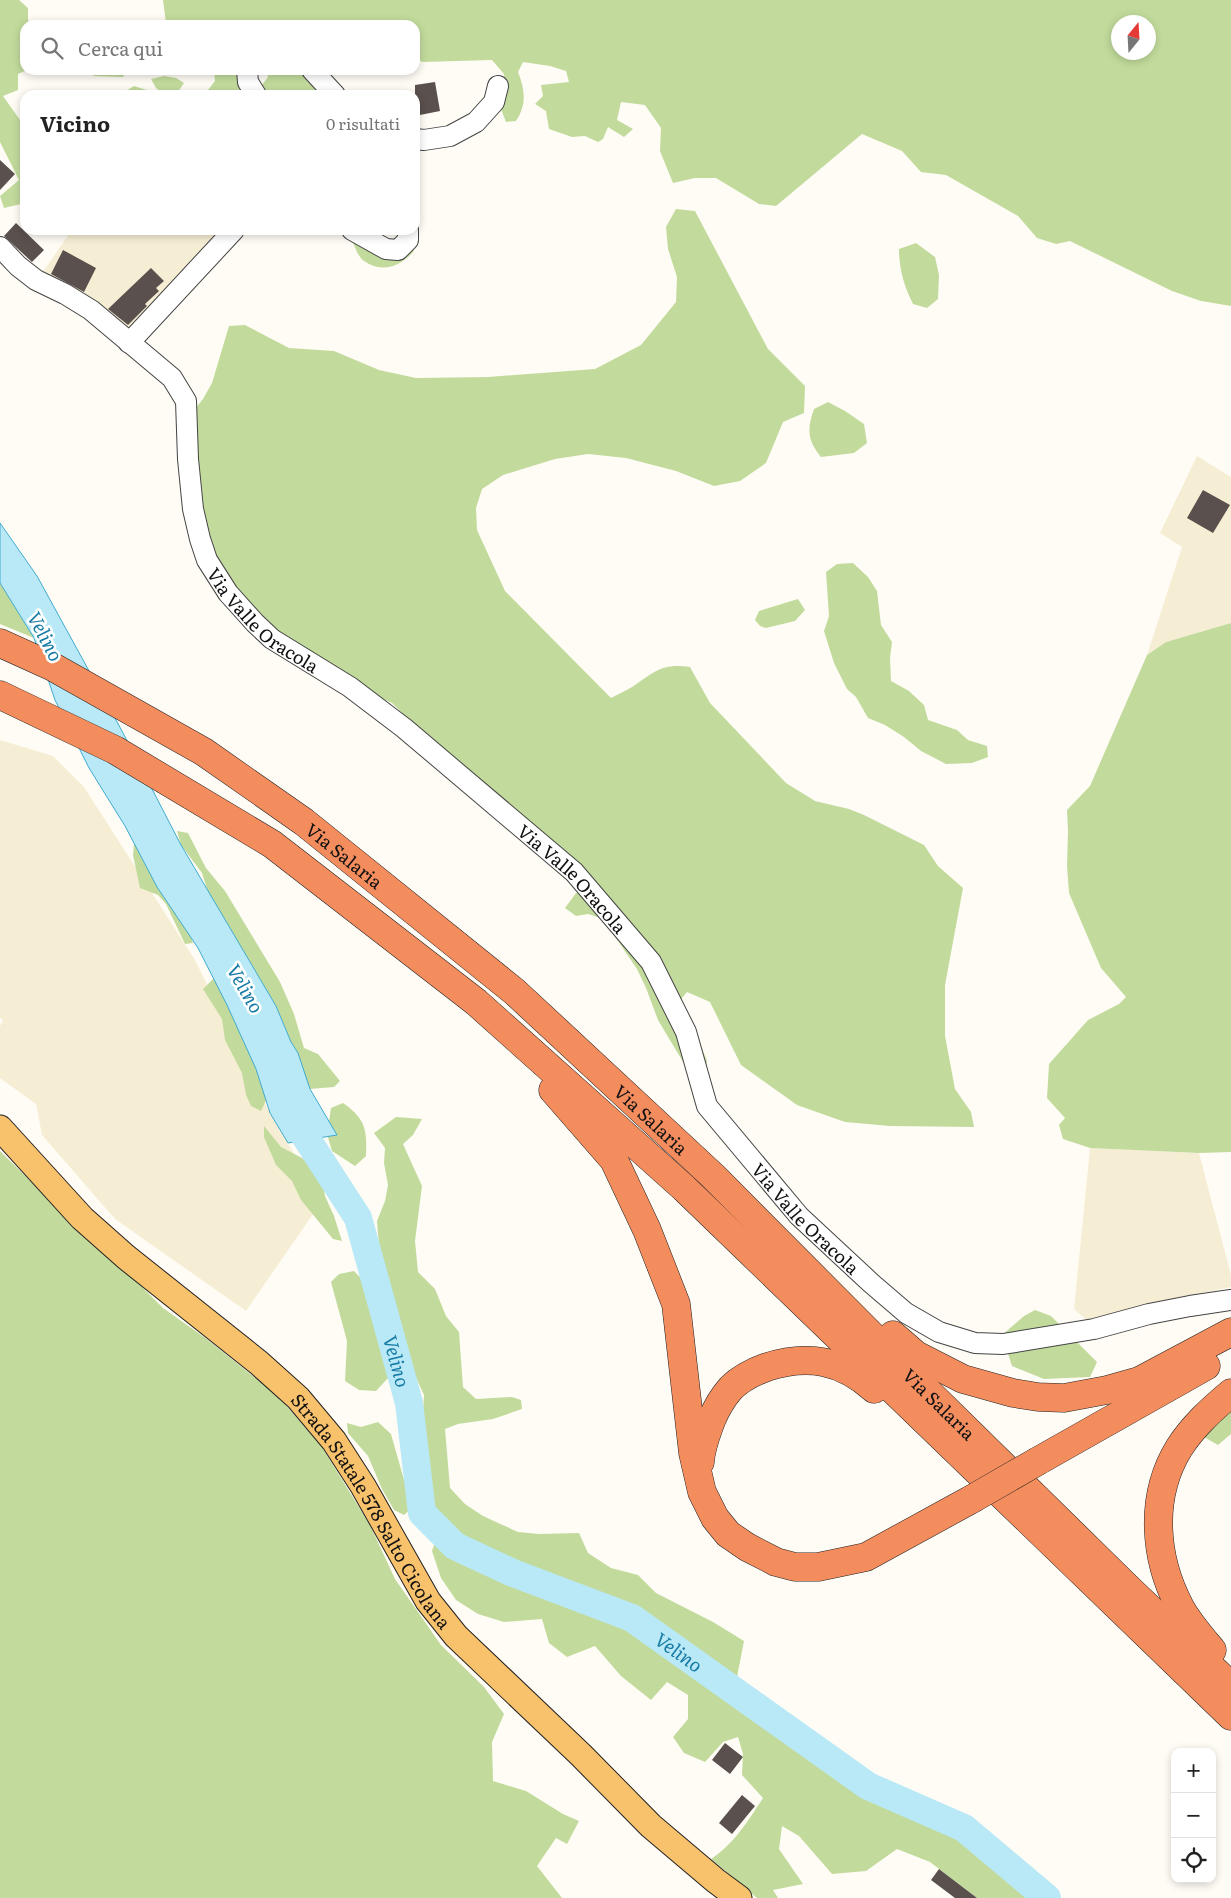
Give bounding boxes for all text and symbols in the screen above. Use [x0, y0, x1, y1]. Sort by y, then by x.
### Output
north arrow [1111, 15, 1156, 60]
search box [20, 20, 420, 75]
icon: search [38, 34, 66, 62]
text: Cerca qui [78, 34, 163, 62]
text: Vicino [40, 107, 110, 138]
text: 0 risultati [326, 111, 400, 135]
street label: Via Valle Oracola [201, 562, 325, 679]
water label: Velino [21, 606, 71, 666]
street label: Via Salaria [300, 815, 390, 895]
street label: Via Valle Oracola [512, 817, 634, 939]
water label: Velino [221, 958, 271, 1018]
street label: Via Salaria [609, 1078, 695, 1161]
street label: Via Valle Oracola [746, 1156, 866, 1280]
water label: Velino [377, 1332, 418, 1390]
street label: Via Salaria [897, 1361, 982, 1446]
street label: Strada Statale 578 Salto Cicolana [285, 1387, 458, 1634]
water label: Velino [650, 1625, 709, 1678]
map controls [1171, 1748, 1216, 1883]
button: + [1171, 1748, 1216, 1793]
button: − [1171, 1793, 1216, 1838]
button: locate [1171, 1838, 1216, 1883]

